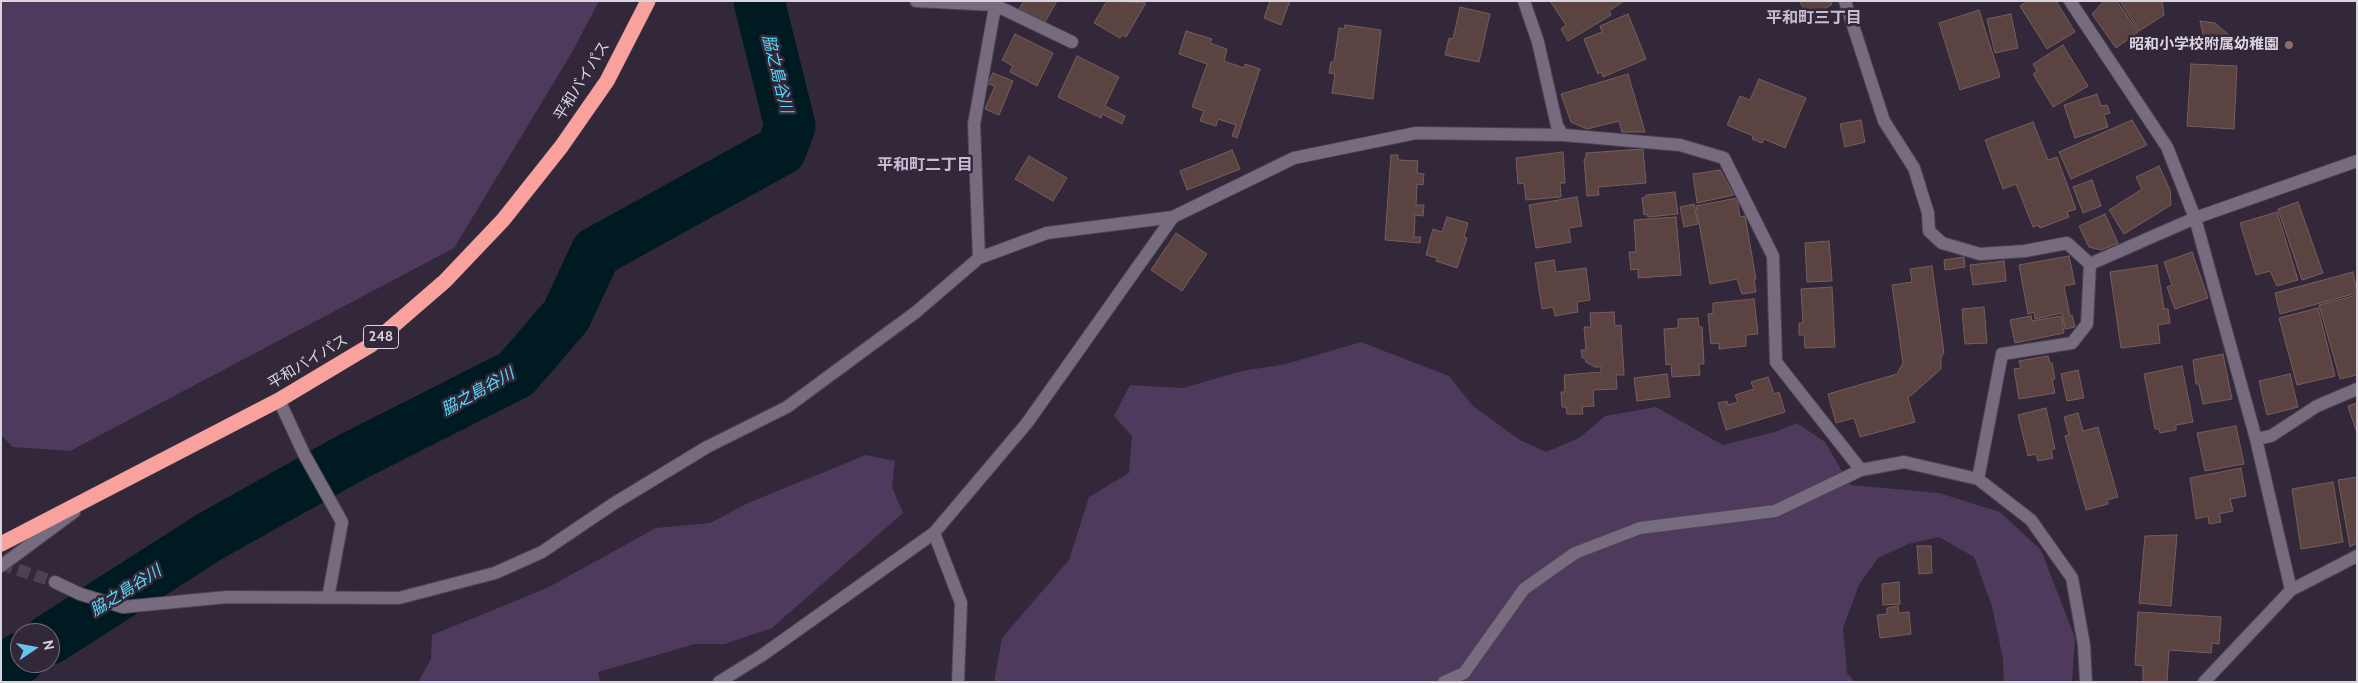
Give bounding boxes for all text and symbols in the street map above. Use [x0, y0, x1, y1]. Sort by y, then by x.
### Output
district label: 平和町三丁目 [1766, 8, 1862, 28]
water label: 脇之島谷川 [758, 33, 796, 115]
place label: 昭和小学校附属幼稚園 [2129, 36, 2279, 54]
street label: 平和バイパス [551, 38, 613, 124]
marker: 昭和小学校附属幼稚園 [2283, 39, 2295, 51]
district label: 平和町二丁目 [877, 155, 973, 175]
road number: 248 [364, 326, 398, 348]
street label: 平和バイパス [265, 331, 351, 393]
water label: 脇之島谷川 [438, 364, 518, 420]
water label: 脇之島谷川 [87, 562, 165, 620]
north arrow [10, 623, 60, 673]
text: N [39, 638, 59, 652]

